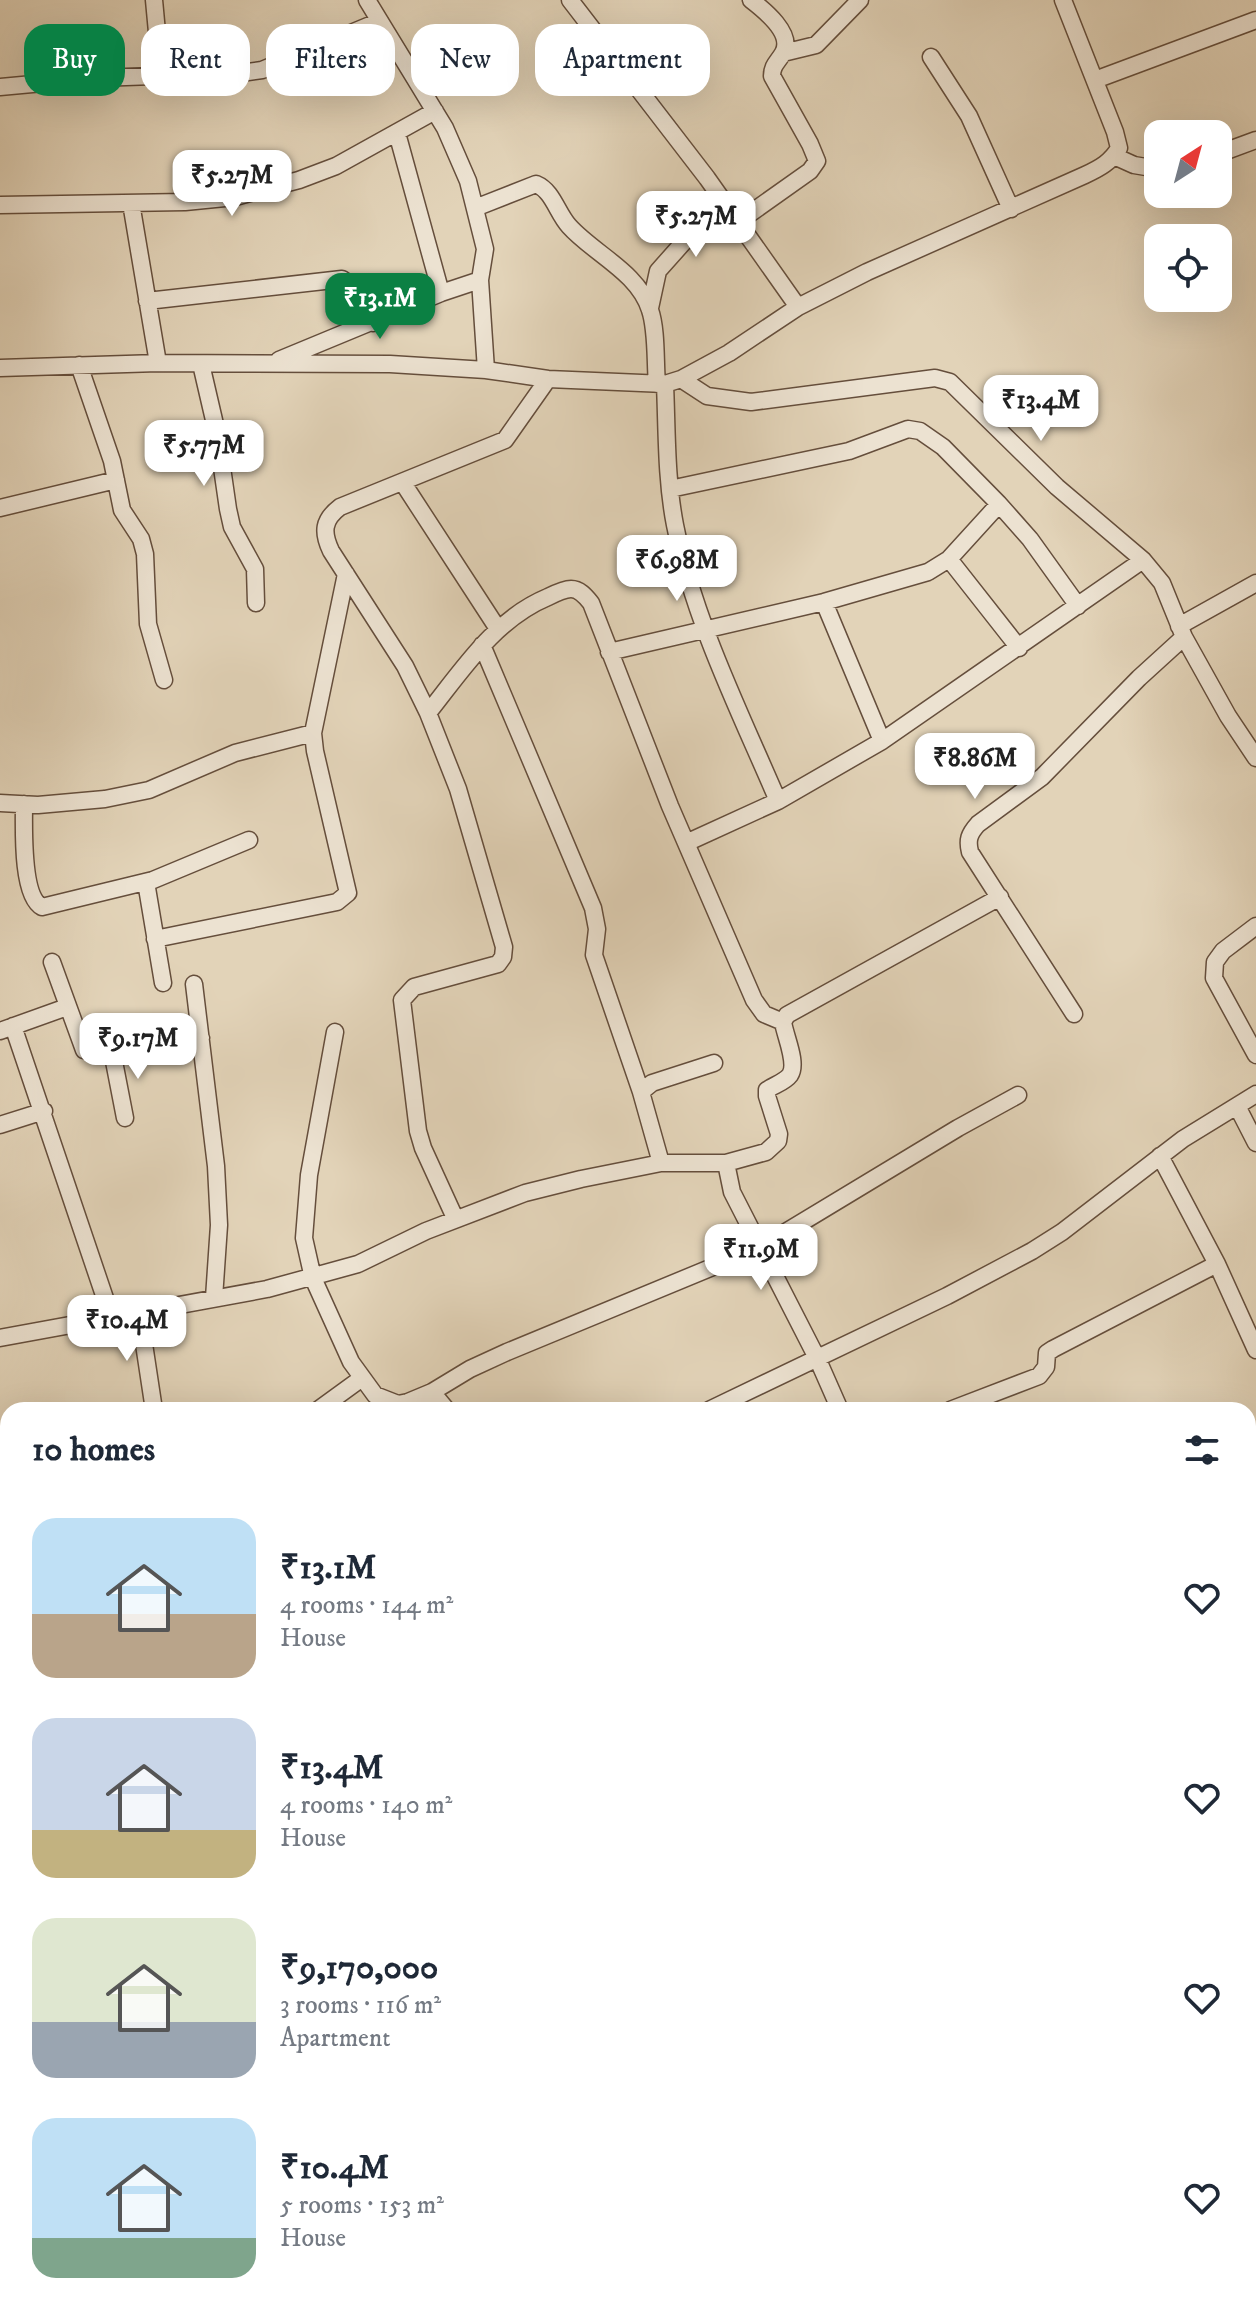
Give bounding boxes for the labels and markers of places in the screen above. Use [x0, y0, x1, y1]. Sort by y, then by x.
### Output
pin: ₹5.27M [167, 150, 297, 218]
pin: ₹5.27M [631, 191, 761, 259]
pin: ₹13.1M [315, 273, 445, 341]
pin: ₹13.4M [976, 375, 1106, 443]
pin: ₹5.77M [139, 420, 269, 488]
pin: ₹6.98M [612, 535, 742, 603]
pin: ₹8.86M [910, 733, 1040, 801]
pin: ₹9.17M [73, 1013, 203, 1081]
pin: ₹11.9M [696, 1224, 826, 1292]
pin: ₹10.4M [62, 1295, 192, 1363]

